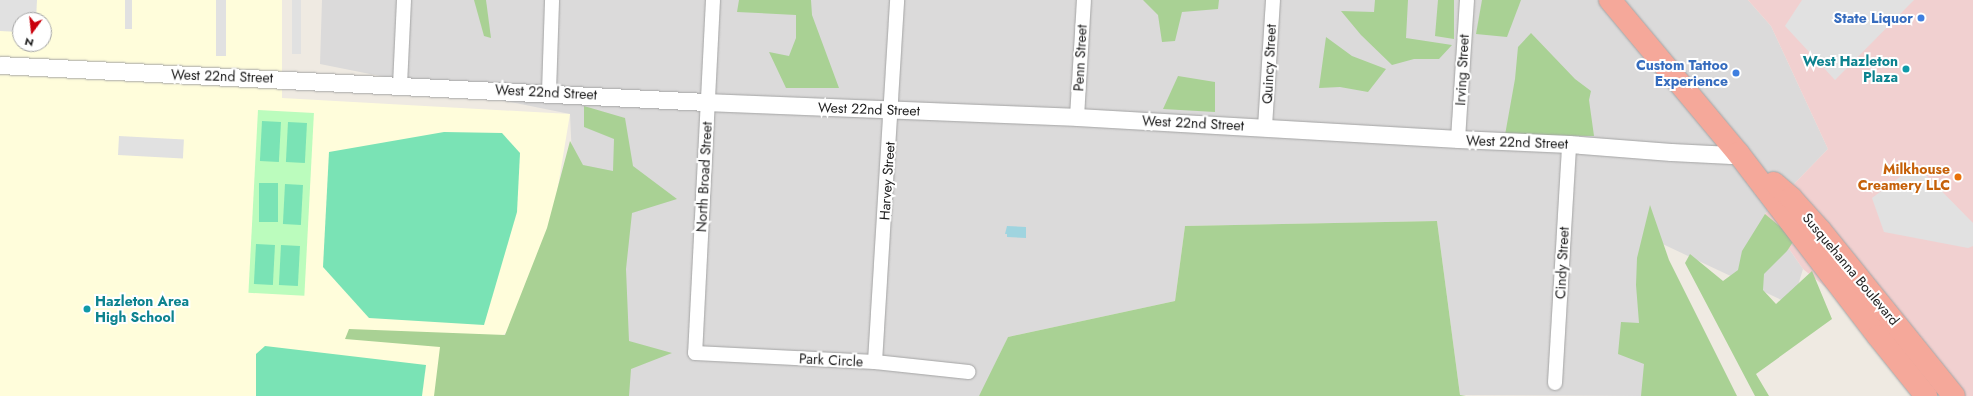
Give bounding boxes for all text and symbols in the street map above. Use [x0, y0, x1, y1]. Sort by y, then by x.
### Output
place label: State Liquor [1834, 10, 1913, 26]
north arrow [12, 12, 52, 52]
marker: State Liquor [1916, 13, 1926, 23]
street label: Penn Street [1070, 24, 1090, 92]
street label: Quincy Street [1259, 24, 1279, 104]
text: N [23, 34, 35, 51]
street label: Irving Street [1452, 34, 1472, 106]
place label: West Hazleton Plaza [1803, 53, 1898, 86]
place label: Custom Tattoo Experience [1636, 57, 1728, 90]
marker: West Hazleton Plaza [1901, 64, 1911, 74]
street label: West 22nd Street [171, 66, 273, 86]
marker: Custom Tattoo Experience [1731, 68, 1741, 78]
street label: West 22nd Street [495, 81, 597, 103]
street label: West 22nd Street [818, 99, 920, 119]
street label: West 22nd Street [1142, 112, 1244, 134]
street label: North Broad Street [693, 121, 715, 233]
street label: West 22nd Street [1466, 132, 1568, 152]
street label: Harvey Street [876, 141, 898, 221]
place label: Milkhouse Creamery LLC [1858, 161, 1950, 194]
marker: Milkhouse Creamery LLC [1953, 172, 1963, 182]
street label: Susquehanna Boulevard [1799, 209, 1903, 329]
street label: Cindy Street [1552, 226, 1572, 300]
place label: Hazleton Area High School [95, 293, 189, 326]
marker: Hazleton Area High School [82, 304, 92, 314]
street label: Park Circle [799, 350, 863, 370]

